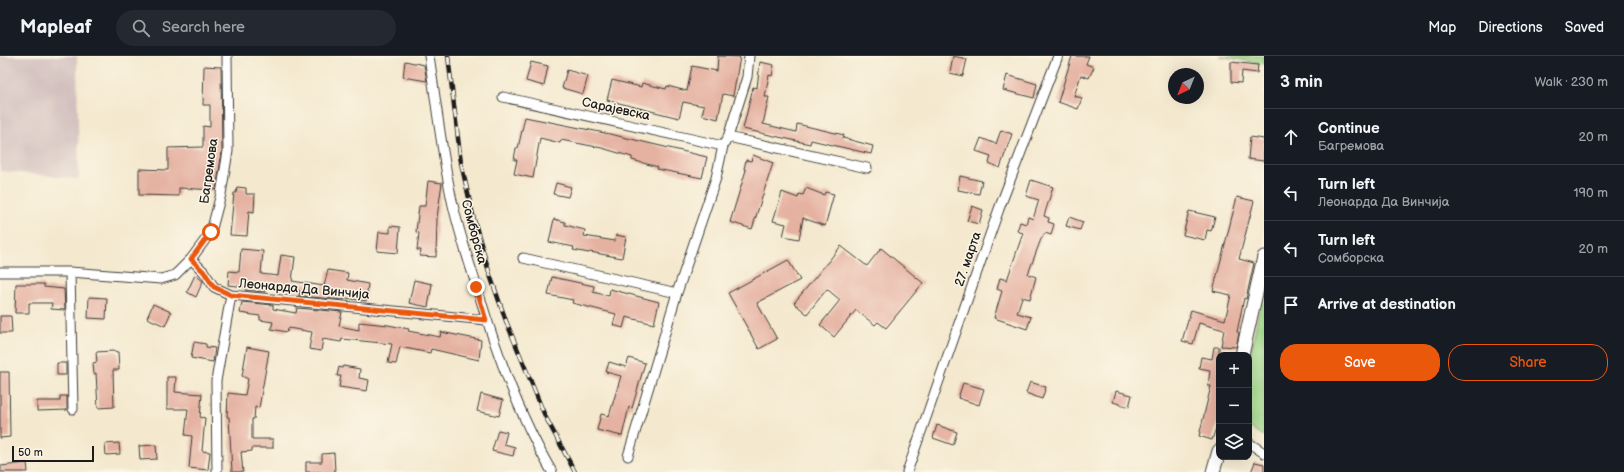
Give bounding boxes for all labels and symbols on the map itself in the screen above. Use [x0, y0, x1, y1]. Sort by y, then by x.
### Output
north arrow [1168, 68, 1204, 104]
street label: Сарајевска [580, 94, 652, 124]
street label: Багремова [196, 137, 222, 205]
street label: Сомборска [458, 198, 490, 266]
route start [202, 223, 220, 241]
street label: 27. марта [951, 229, 985, 289]
street label: Леонарда Да Винчија [237, 275, 370, 303]
route end [467, 278, 485, 296]
scale bar [12, 444, 94, 463]

